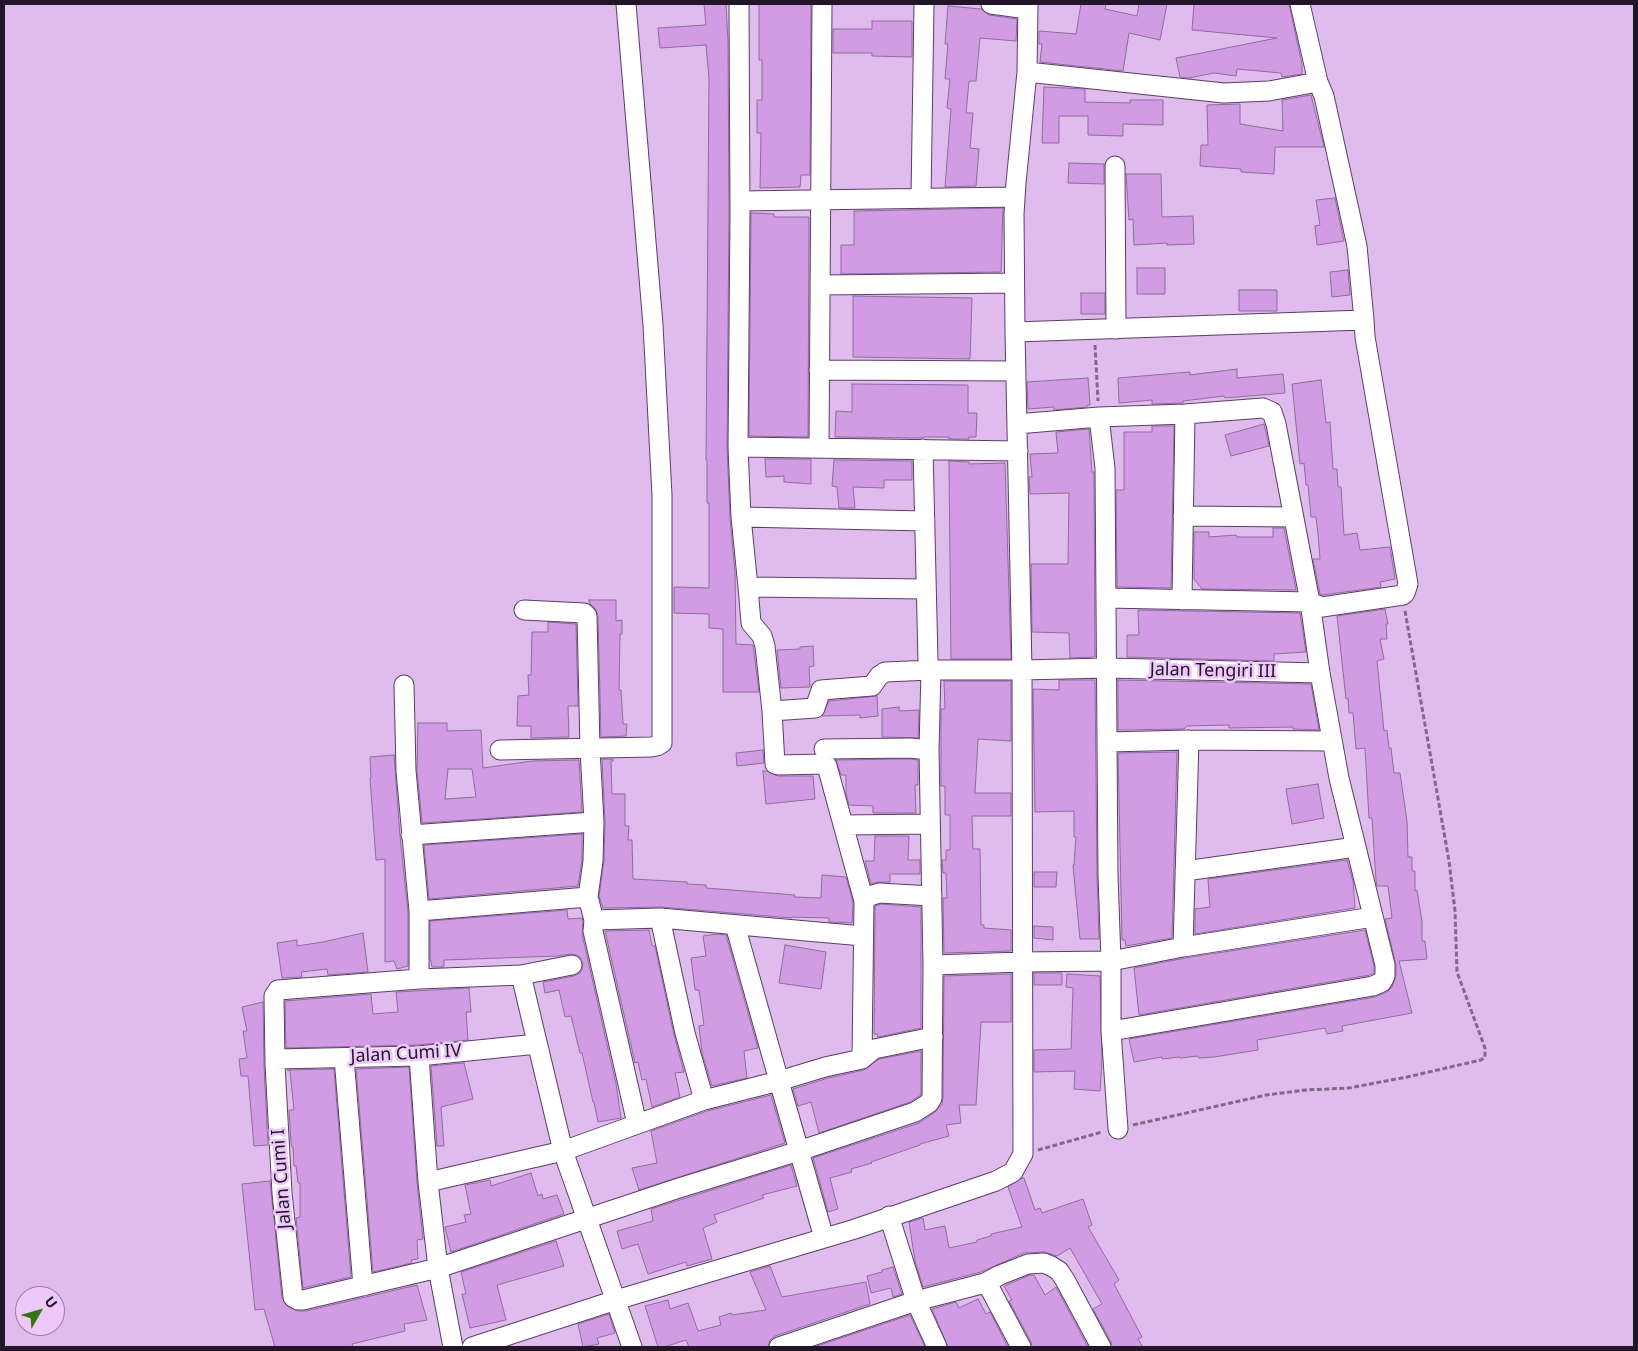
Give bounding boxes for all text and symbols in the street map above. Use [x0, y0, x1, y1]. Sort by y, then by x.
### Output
street label: Jalan Tengiri III [1150, 659, 1276, 683]
street label: Jalan Cumi IV [350, 1040, 462, 1068]
street label: Jalan Cumi I [268, 1128, 296, 1230]
north arrow [15, 1286, 65, 1336]
text: U [41, 1292, 62, 1312]

